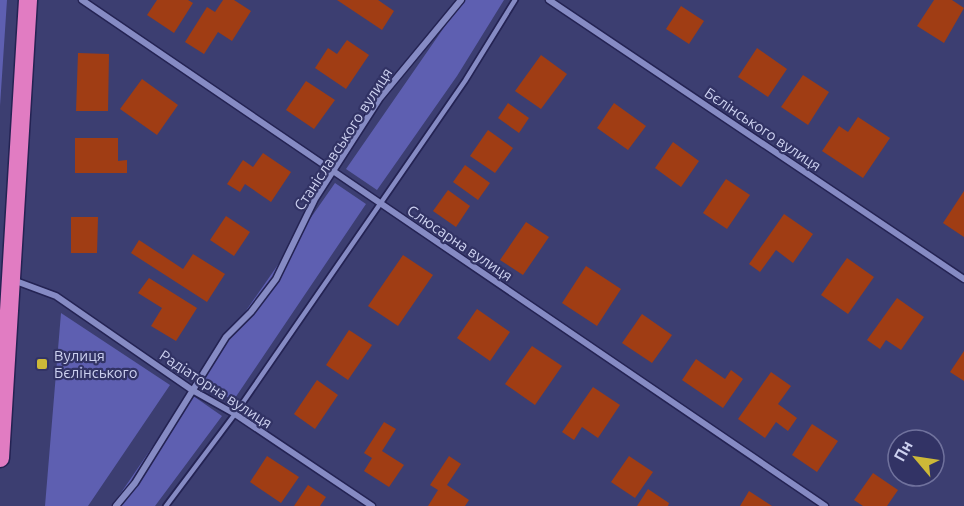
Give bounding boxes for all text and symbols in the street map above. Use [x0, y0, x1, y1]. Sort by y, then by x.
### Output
street label: Станіславського вулиця [291, 65, 395, 213]
street label: Бєлінського вулиця [702, 84, 824, 174]
street label: Слюсарна вулиця [404, 202, 516, 284]
street label: Радіаторна вулиця [157, 346, 275, 432]
place label: Вулиця Бєлінського [54, 347, 137, 381]
marker: Вулиця Бєлінського [35, 357, 49, 371]
north arrow [886, 428, 946, 488]
text: Пн [890, 437, 916, 464]

